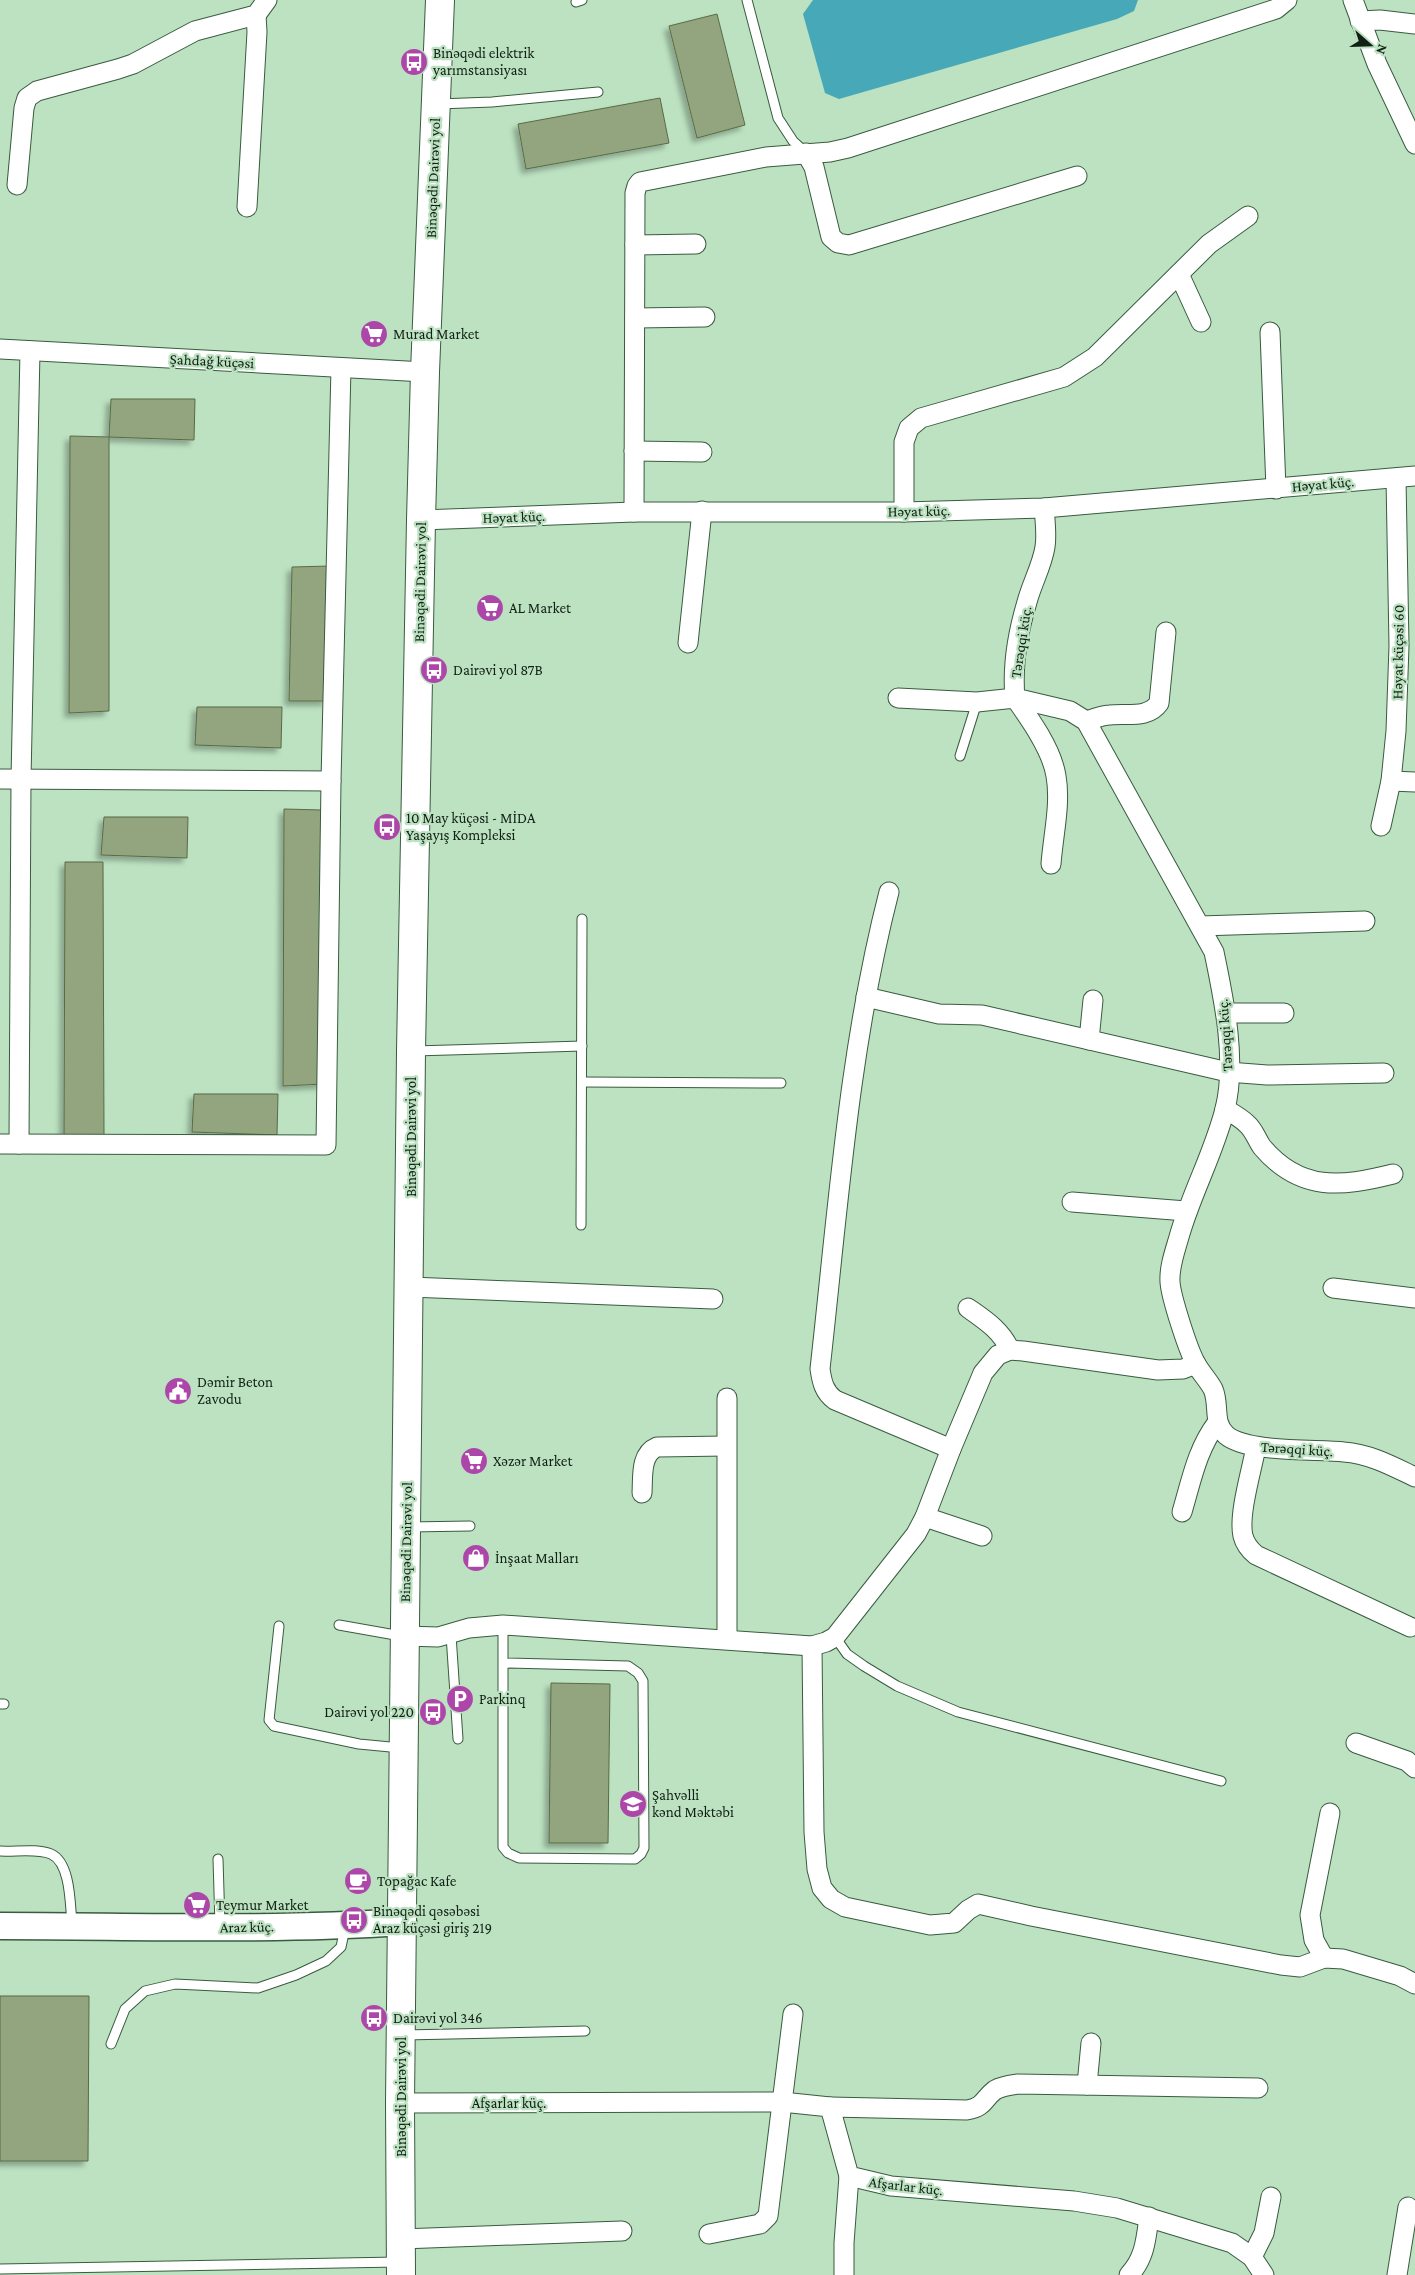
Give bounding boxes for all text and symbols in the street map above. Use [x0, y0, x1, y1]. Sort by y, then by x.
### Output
north arrow [1345, 20, 1395, 70]
text: N [1373, 42, 1391, 57]
place label: Binəqədi elektrik yarımstansiyası [432, 45, 535, 79]
bus stop icon: Binəqədi elektrik yarımstansiyası [399, 47, 429, 77]
street label: Binəqədi Dairəvi yol [423, 118, 444, 238]
supermarket icon: Murad Market [359, 319, 389, 349]
place label: Murad Market [393, 326, 480, 342]
street label: Şahdağ küçəsi [169, 351, 255, 372]
street label: Həyat küç. [1291, 473, 1355, 496]
street label: Həyat küç. [888, 502, 951, 521]
street label: Həyat küç. [482, 508, 546, 527]
street label: Binəqədi Dairəvi yol [411, 522, 430, 642]
supermarket icon: AL Market [475, 593, 505, 623]
place label: AL Market [509, 600, 572, 616]
street label: Tərəqqi küç. [1007, 605, 1036, 679]
street label: Həyat küçəsi 60 [1389, 605, 1408, 699]
bus stop icon: Dairəvi yol 87B [419, 655, 449, 685]
place label: Dairəvi yol 87B [453, 662, 543, 679]
place label: 10 May küçəsi - MİDA Yaşayış Kompleksi [406, 810, 536, 844]
bus stop icon: 10 May küçəsi - MİDA Yaşayış Kompleksi [372, 812, 402, 842]
street label: Tərəqqi küç. [1214, 998, 1237, 1072]
street label: Binəqədi Dairəvi yol [403, 1077, 420, 1197]
place label: Dəmir Beton Zavodu [197, 1374, 273, 1407]
public building icon: Dəmir Beton Zavodu [163, 1376, 193, 1406]
street label: Tərəqqi küç. [1260, 1438, 1334, 1461]
supermarket icon: Xəzər Market [459, 1446, 489, 1476]
place label: Xəzər Market [493, 1453, 573, 1469]
street label: Binəqədi Dairəvi yol [397, 1482, 416, 1602]
shop icon: İnşaat Malları [461, 1543, 491, 1573]
place label: İnşaat Malları [495, 1550, 579, 1567]
parking icon: Parkinq [445, 1684, 475, 1714]
place label: Parkinq [479, 1691, 526, 1708]
bus stop icon: Dairəvi yol 220 [418, 1697, 448, 1727]
place label: Dairəvi yol 220 [324, 1704, 414, 1721]
place label: Şahvəlli kənd Məktəbi [652, 1787, 734, 1820]
school or university icon: Şahvəlli kənd Məktəbi [618, 1789, 648, 1819]
cafe icon: Topağac Kafe [343, 1866, 373, 1896]
place label: Topağac Kafe [377, 1873, 457, 1890]
supermarket icon: Teymur Market [182, 1890, 212, 1920]
place label: Teymur Market [216, 1897, 310, 1914]
place label: Binəqədi qəsəbəsi Araz küçəsi giriş 219 [373, 1903, 492, 1937]
bus stop icon: Binəqədi qəsəbəsi Araz küçəsi giriş 219 [339, 1905, 369, 1935]
street label: Araz küç. [220, 1919, 274, 1936]
bus stop icon: Dairəvi yol 346 [359, 2003, 389, 2033]
place label: Dairəvi yol 346 [393, 2010, 483, 2027]
street label: Binəqədi Dairəvi yol [393, 2037, 410, 2157]
street label: Afşarlar küç. [472, 2095, 546, 2112]
street label: Afşarlar küç. [868, 2174, 944, 2199]

